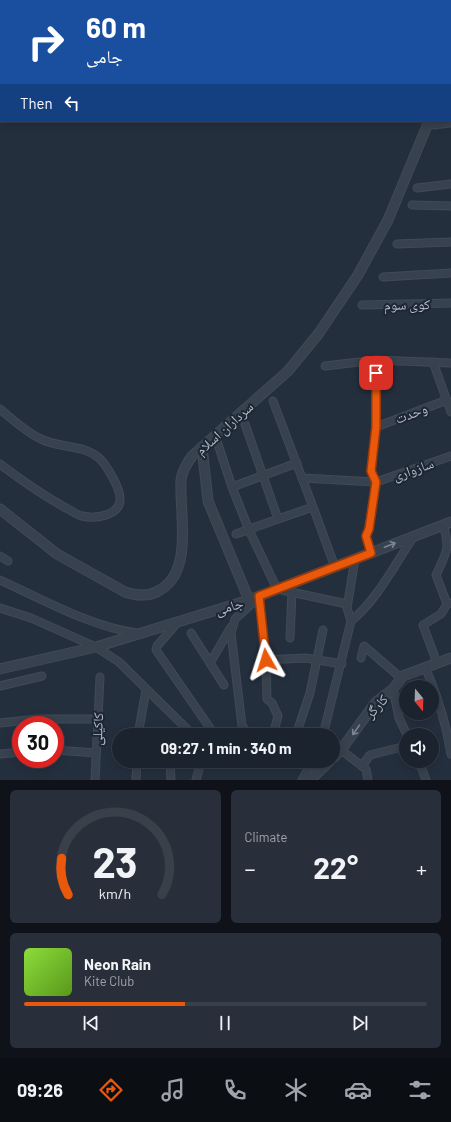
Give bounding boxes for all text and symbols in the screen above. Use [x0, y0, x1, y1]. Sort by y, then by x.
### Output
text: 60 m [86, 10, 146, 44]
icon: right [20, 16, 72, 68]
text: جامی [86, 45, 123, 67]
icon: left [61, 92, 83, 114]
text: Then [20, 94, 53, 112]
street label: کوی سوم [384, 295, 431, 315]
pin [359, 356, 393, 390]
icon: arrive [365, 362, 387, 384]
street label: سرداران اسلام [192, 398, 258, 460]
street label: وحدت [393, 399, 430, 428]
street label: سازواری [390, 454, 436, 485]
one-way arrow [384, 541, 396, 549]
street label: جامی [213, 594, 245, 619]
position arrow [245, 639, 287, 681]
north arrow [399, 680, 439, 720]
map controls [399, 680, 439, 768]
street label: کارگر [360, 690, 392, 723]
street label: کاکیلی [88, 712, 107, 746]
speed limit sign: 30 [12, 716, 64, 768]
one-way arrow [352, 724, 360, 735]
button: sound [399, 728, 439, 768]
text: 09:27 · 1 min · 340 m [161, 739, 291, 757]
text: Climate [245, 829, 288, 845]
text: 23 [93, 835, 138, 885]
text: 22° [313, 849, 358, 885]
text: − [245, 855, 256, 881]
text: + [416, 855, 427, 881]
text: km/h [99, 884, 131, 901]
text: Neon Rain [84, 955, 151, 973]
text: Kite Club [84, 973, 134, 989]
icon: previous [80, 1012, 102, 1034]
icon: pause [214, 1012, 236, 1034]
icon: next [349, 1012, 371, 1034]
icon: directions [97, 1076, 125, 1104]
icon: music [159, 1076, 187, 1104]
icon: phone [221, 1076, 249, 1104]
icon: climate [282, 1076, 310, 1104]
icon: car [344, 1076, 372, 1104]
icon: filters [406, 1076, 434, 1104]
text: 09:26 [17, 1079, 63, 1101]

